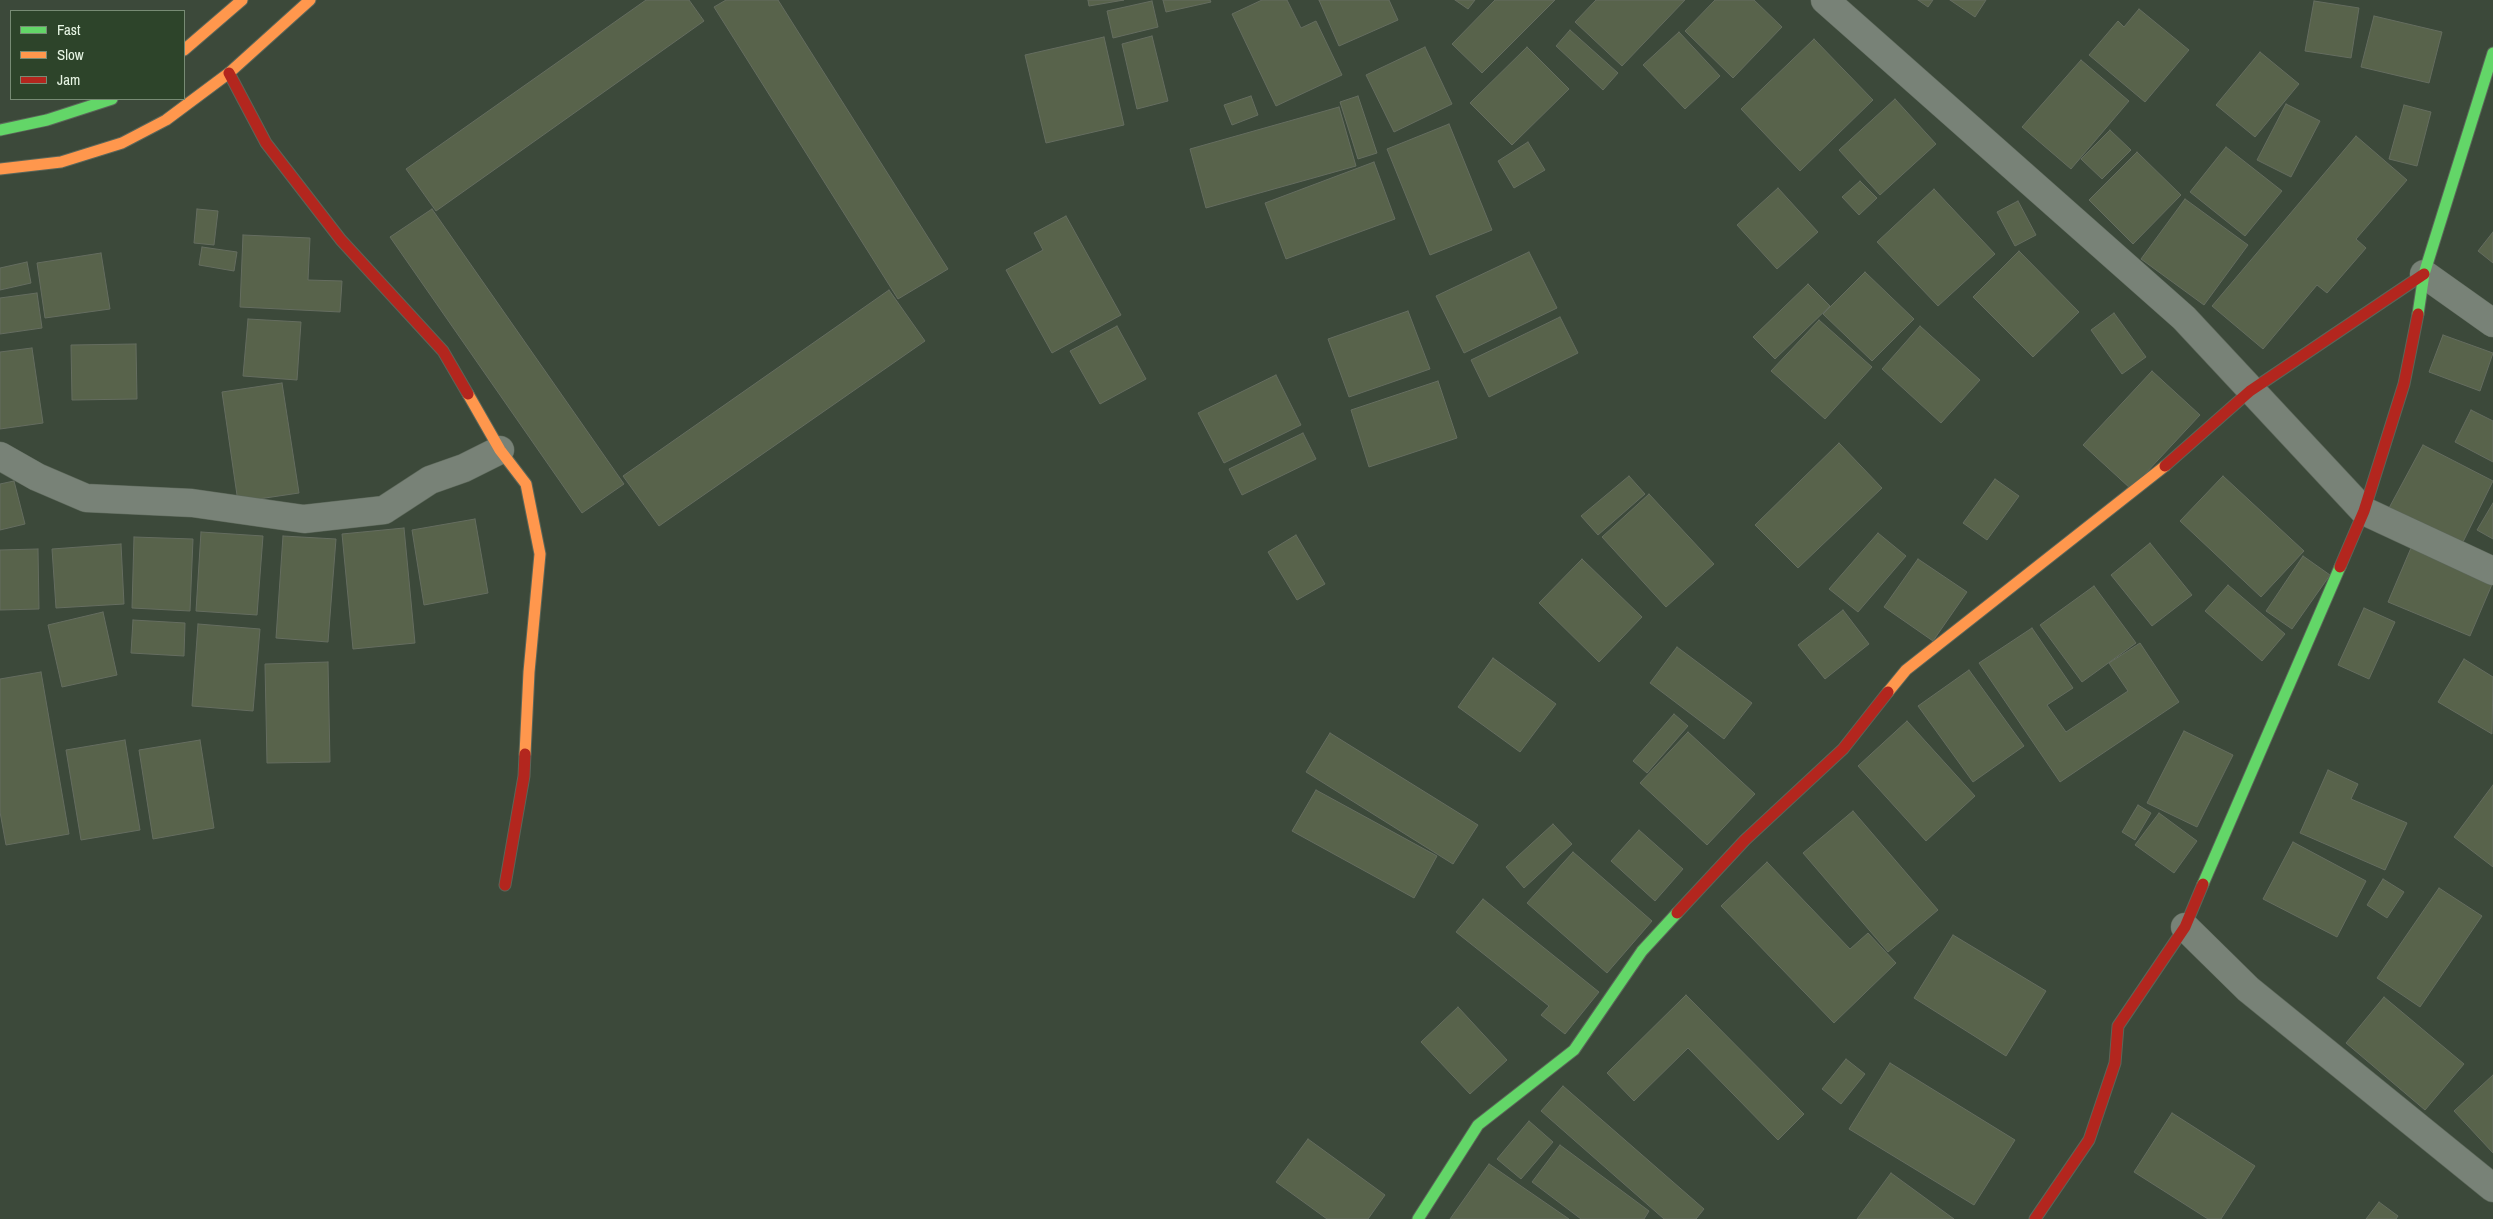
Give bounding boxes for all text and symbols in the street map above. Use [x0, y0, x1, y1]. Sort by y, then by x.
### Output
legend [10, 10, 185, 100]
text: Fast [57, 19, 80, 40]
text: Slow [57, 44, 84, 65]
text: Jam [57, 69, 80, 90]

